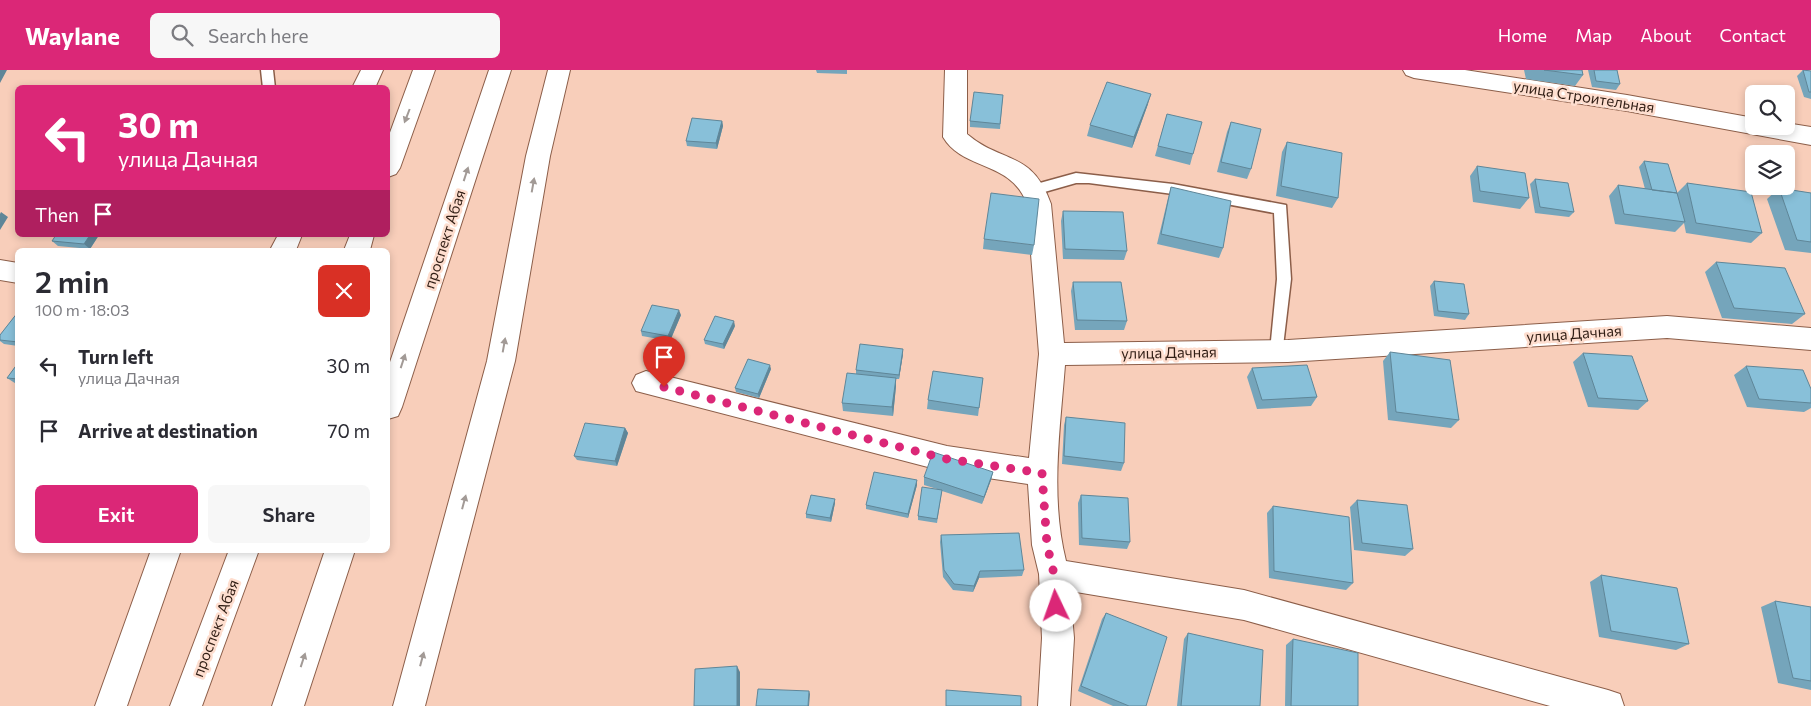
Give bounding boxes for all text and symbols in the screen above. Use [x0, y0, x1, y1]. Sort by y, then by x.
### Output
search box [150, 13, 500, 58]
text: Waylane [25, 21, 120, 50]
icon: search [168, 21, 196, 49]
text: Search here [208, 24, 308, 47]
text: Home [1498, 24, 1547, 46]
text: Map [1575, 24, 1612, 46]
text: About [1640, 24, 1692, 46]
text: Contact [1720, 24, 1786, 46]
street label: улица Строительная [1512, 76, 1656, 116]
map controls [1745, 85, 1795, 195]
button: search [1745, 85, 1795, 135]
text: 30 m [118, 102, 199, 145]
icon: left [35, 105, 100, 170]
one-way arrow [403, 108, 410, 123]
text: улица Дачная [118, 145, 258, 172]
button: layers [1745, 145, 1795, 195]
one-way arrow [462, 166, 470, 181]
one-way arrow [529, 176, 537, 192]
street label: проспект Абая [420, 187, 468, 291]
icon: arrive [89, 200, 117, 228]
text: Then [35, 203, 79, 226]
text: 2 min [35, 262, 109, 299]
button: close [318, 265, 370, 317]
text: 100 m · 18:03 [35, 300, 130, 319]
street label: улица Дачная [1526, 321, 1622, 345]
one-way arrow [501, 336, 509, 352]
pin [643, 336, 685, 387]
street label: улица Дачная [1121, 342, 1217, 362]
icon: arrive [650, 343, 678, 371]
text: Turn left [78, 345, 153, 368]
icon: left [35, 352, 63, 380]
one-way arrow [399, 353, 407, 368]
text: 30 m [327, 354, 370, 377]
text: улица Дачная [78, 368, 180, 387]
icon: arrive [35, 417, 63, 445]
text: Arrive at destination [78, 419, 258, 442]
text: 70 m [327, 419, 370, 442]
button: Exit [35, 485, 198, 543]
button: Share [208, 485, 370, 543]
one-way arrow [460, 494, 468, 509]
street label: проспект Абая [188, 577, 242, 679]
position arrow [1029, 579, 1081, 631]
one-way arrow [418, 651, 426, 666]
one-way arrow [300, 652, 307, 667]

